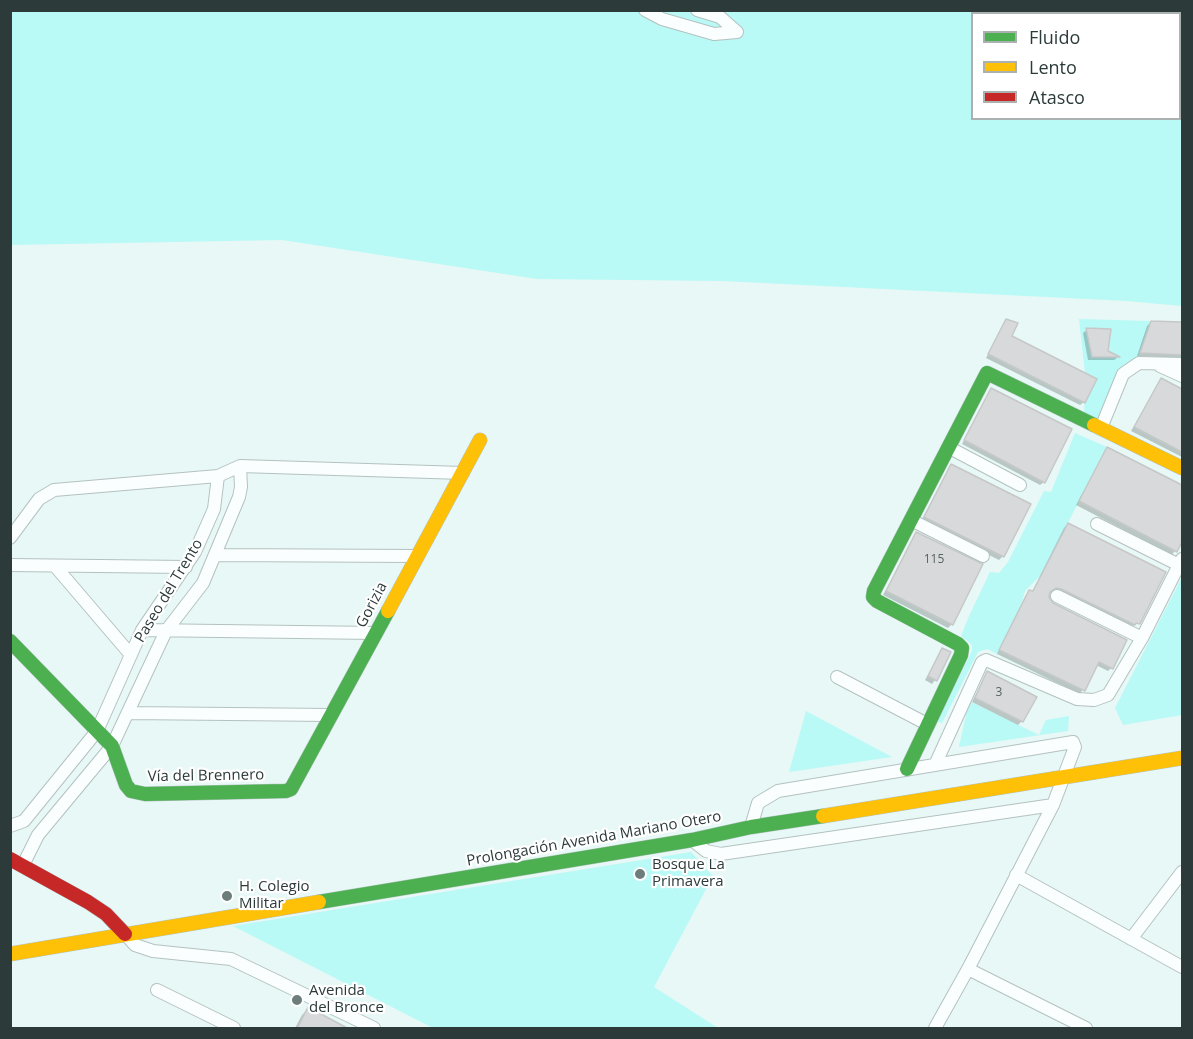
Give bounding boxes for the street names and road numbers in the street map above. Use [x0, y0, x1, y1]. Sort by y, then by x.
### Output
street label: Paseo del Trento [131, 536, 207, 646]
street label: Gorizia [353, 579, 391, 631]
street label: Vía del Brennero [148, 766, 264, 786]
street label: Prolongación Avenida Mariano Otero [465, 808, 723, 870]

